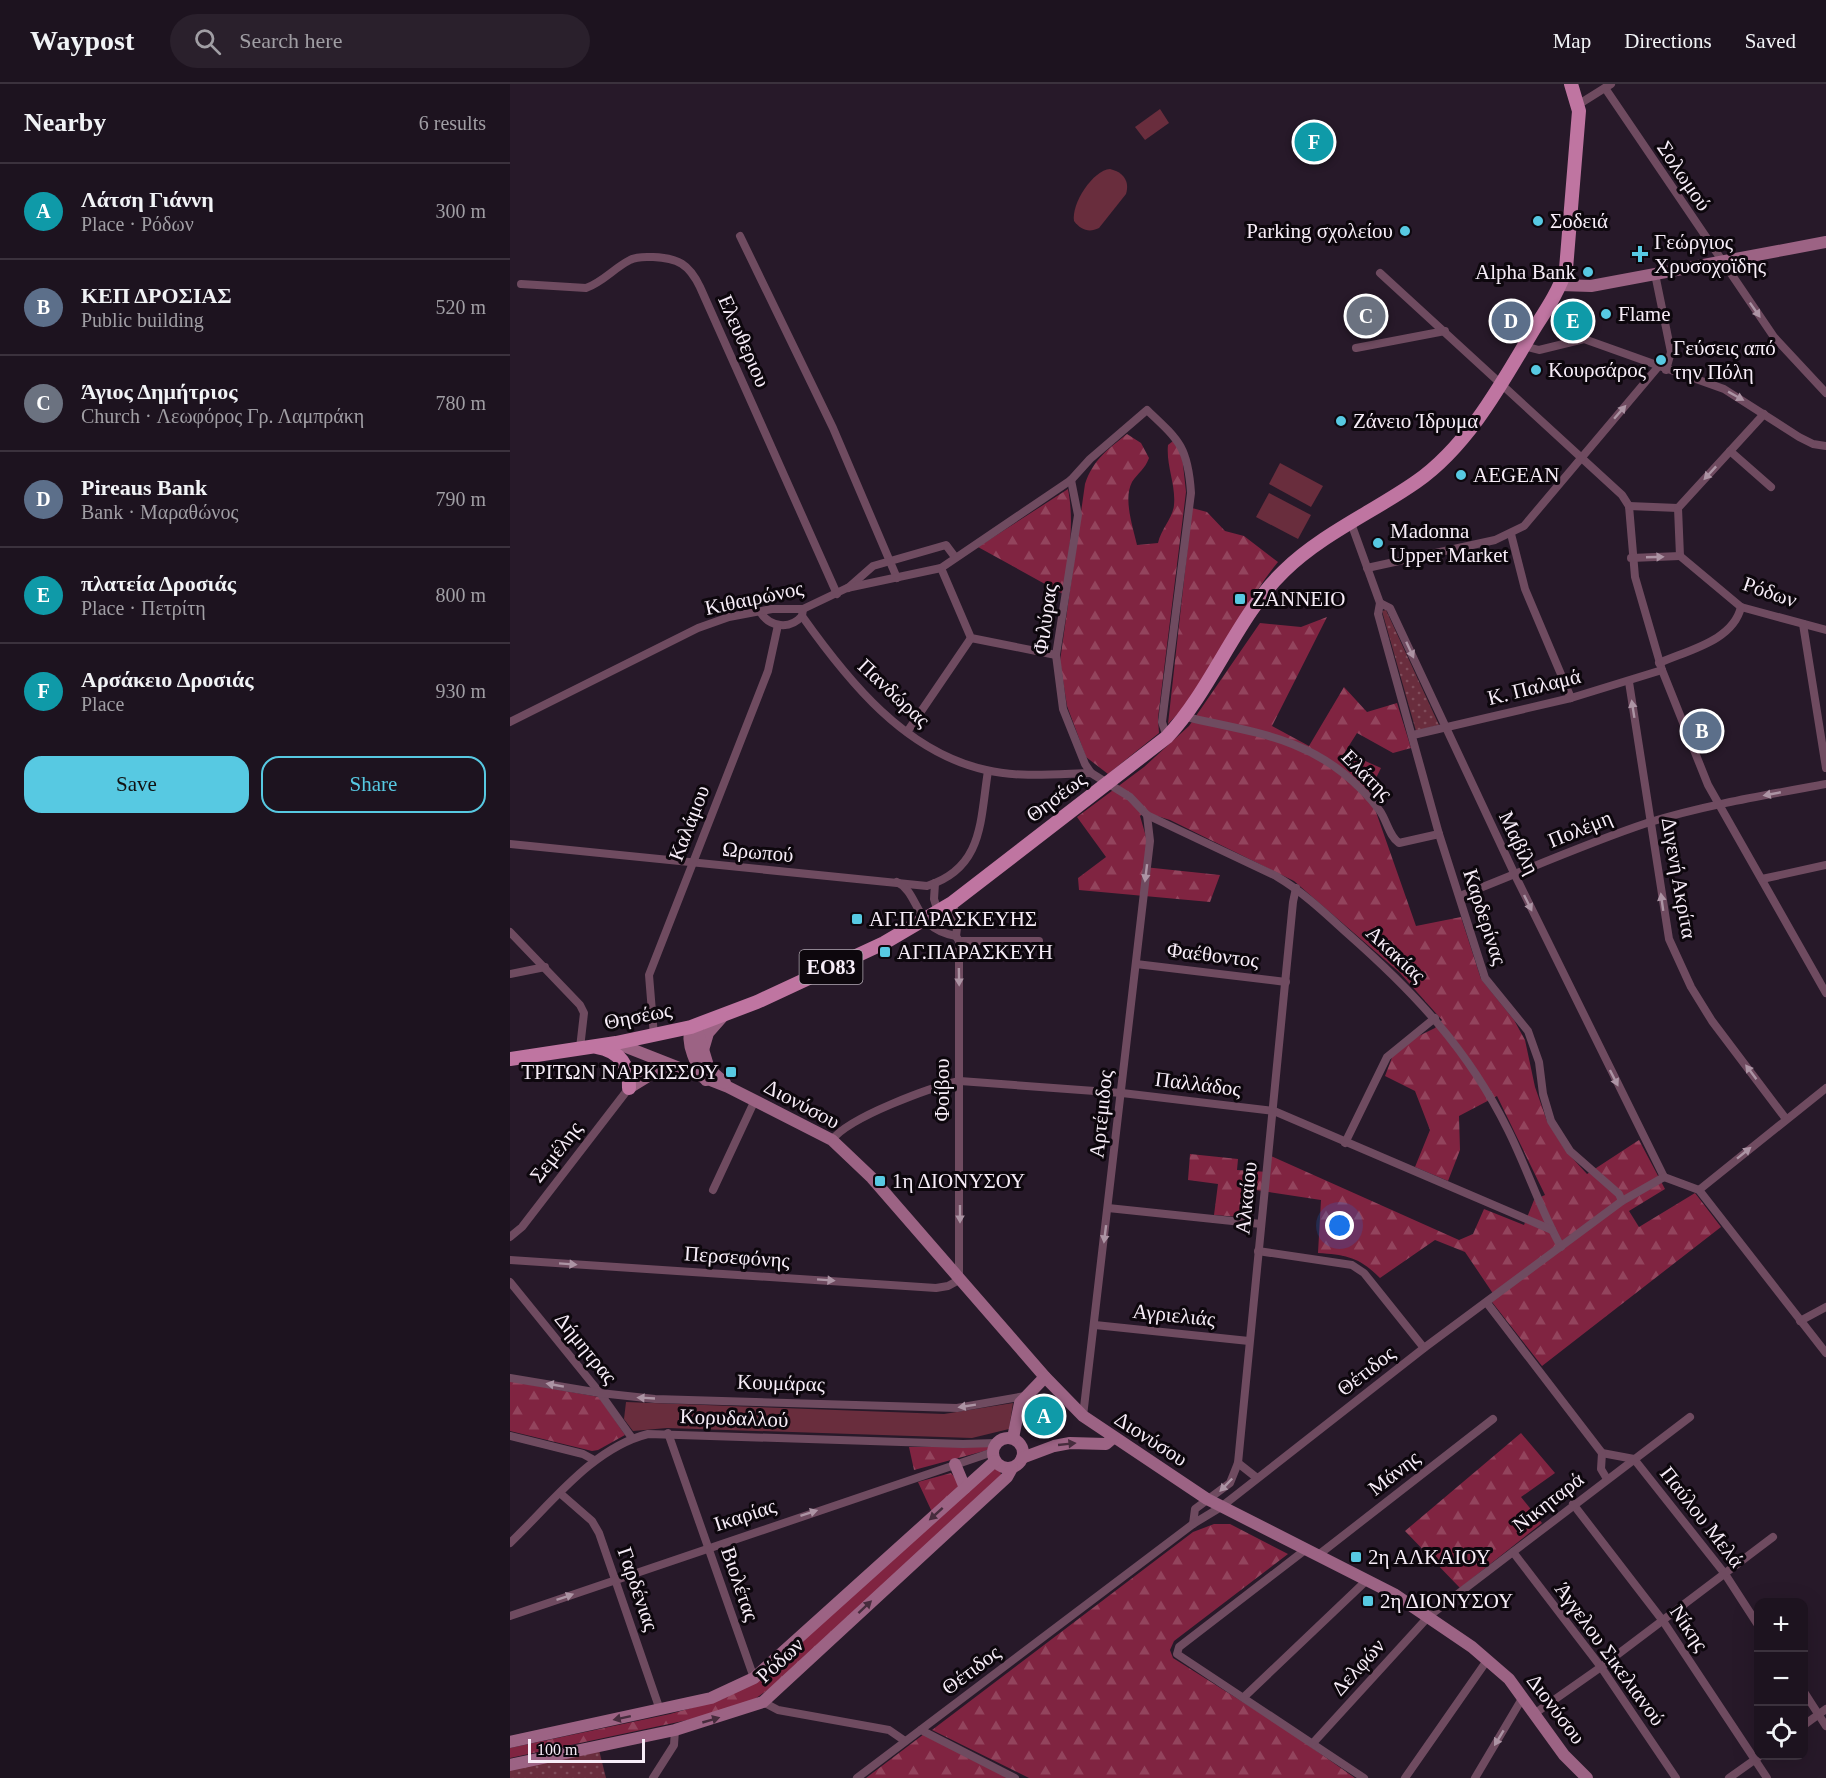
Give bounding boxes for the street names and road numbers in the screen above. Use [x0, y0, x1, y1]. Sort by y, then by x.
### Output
street label: Σολωμού [1652, 137, 1716, 215]
street label: Ελευθεριου [713, 291, 775, 391]
street label: Ρόδων [1740, 572, 1800, 612]
street label: Κιθαιρώνος [703, 576, 806, 620]
street label: Φιλύρας [1028, 581, 1062, 656]
street label: Πανδώρας [853, 654, 935, 733]
street label: Κ. Παλαμά [1485, 664, 1583, 710]
street label: Ελάτης [1337, 745, 1398, 806]
street label: Θησέως [1021, 766, 1091, 827]
street label: Καλάμου [664, 782, 714, 864]
street label: Πολέμη [1544, 805, 1616, 853]
street label: Μαβίλη [1494, 808, 1544, 878]
street label: Διγενή Ακρίτα [1657, 815, 1701, 941]
street label: Ωρωπού [721, 837, 795, 867]
street label: Καρδερίνας [1458, 866, 1512, 969]
street label: Ακακίας [1361, 921, 1431, 988]
street label: Φαέθοντος [1166, 937, 1261, 973]
road number: ΕΟ83 [800, 950, 862, 984]
street label: Θησέως [602, 998, 675, 1034]
street label: Φοίβου [930, 1058, 954, 1122]
street label: Παλλάδος [1154, 1067, 1243, 1101]
street label: Αρτέμιδος [1084, 1068, 1118, 1159]
street label: Διονύσου [760, 1074, 844, 1134]
street label: Σεμέλης [525, 1116, 588, 1187]
street label: Αλκαίου [1230, 1160, 1262, 1236]
street label: Περσεφόνης [683, 1241, 791, 1273]
street label: Αγριελιάς [1132, 1299, 1217, 1331]
street label: Δήμητρας [550, 1307, 622, 1389]
street label: Θέτιδος [1332, 1341, 1400, 1401]
street label: Κουμάρας [737, 1369, 826, 1397]
street label: Κορυδαλλού [679, 1404, 789, 1432]
street label: Διονύσου [1110, 1407, 1192, 1471]
street label: Μάνης [1364, 1445, 1425, 1500]
street label: Παύλου Μελά [1655, 1462, 1749, 1572]
street label: Νικηταρά [1508, 1467, 1588, 1537]
street label: Ικαρίας [711, 1494, 780, 1536]
street label: Γαρδένιας [613, 1544, 664, 1635]
street label: Βιολέτας [716, 1544, 764, 1625]
street label: Άγγελου Σικελιανού [1550, 1578, 1670, 1730]
street label: Νίκης [1665, 1600, 1714, 1656]
street label: Ρόδων [752, 1632, 808, 1688]
street label: Δελφών [1326, 1634, 1390, 1700]
street label: Θέτιδος [937, 1640, 1005, 1700]
street label: Διονύσου [1522, 1669, 1590, 1749]

